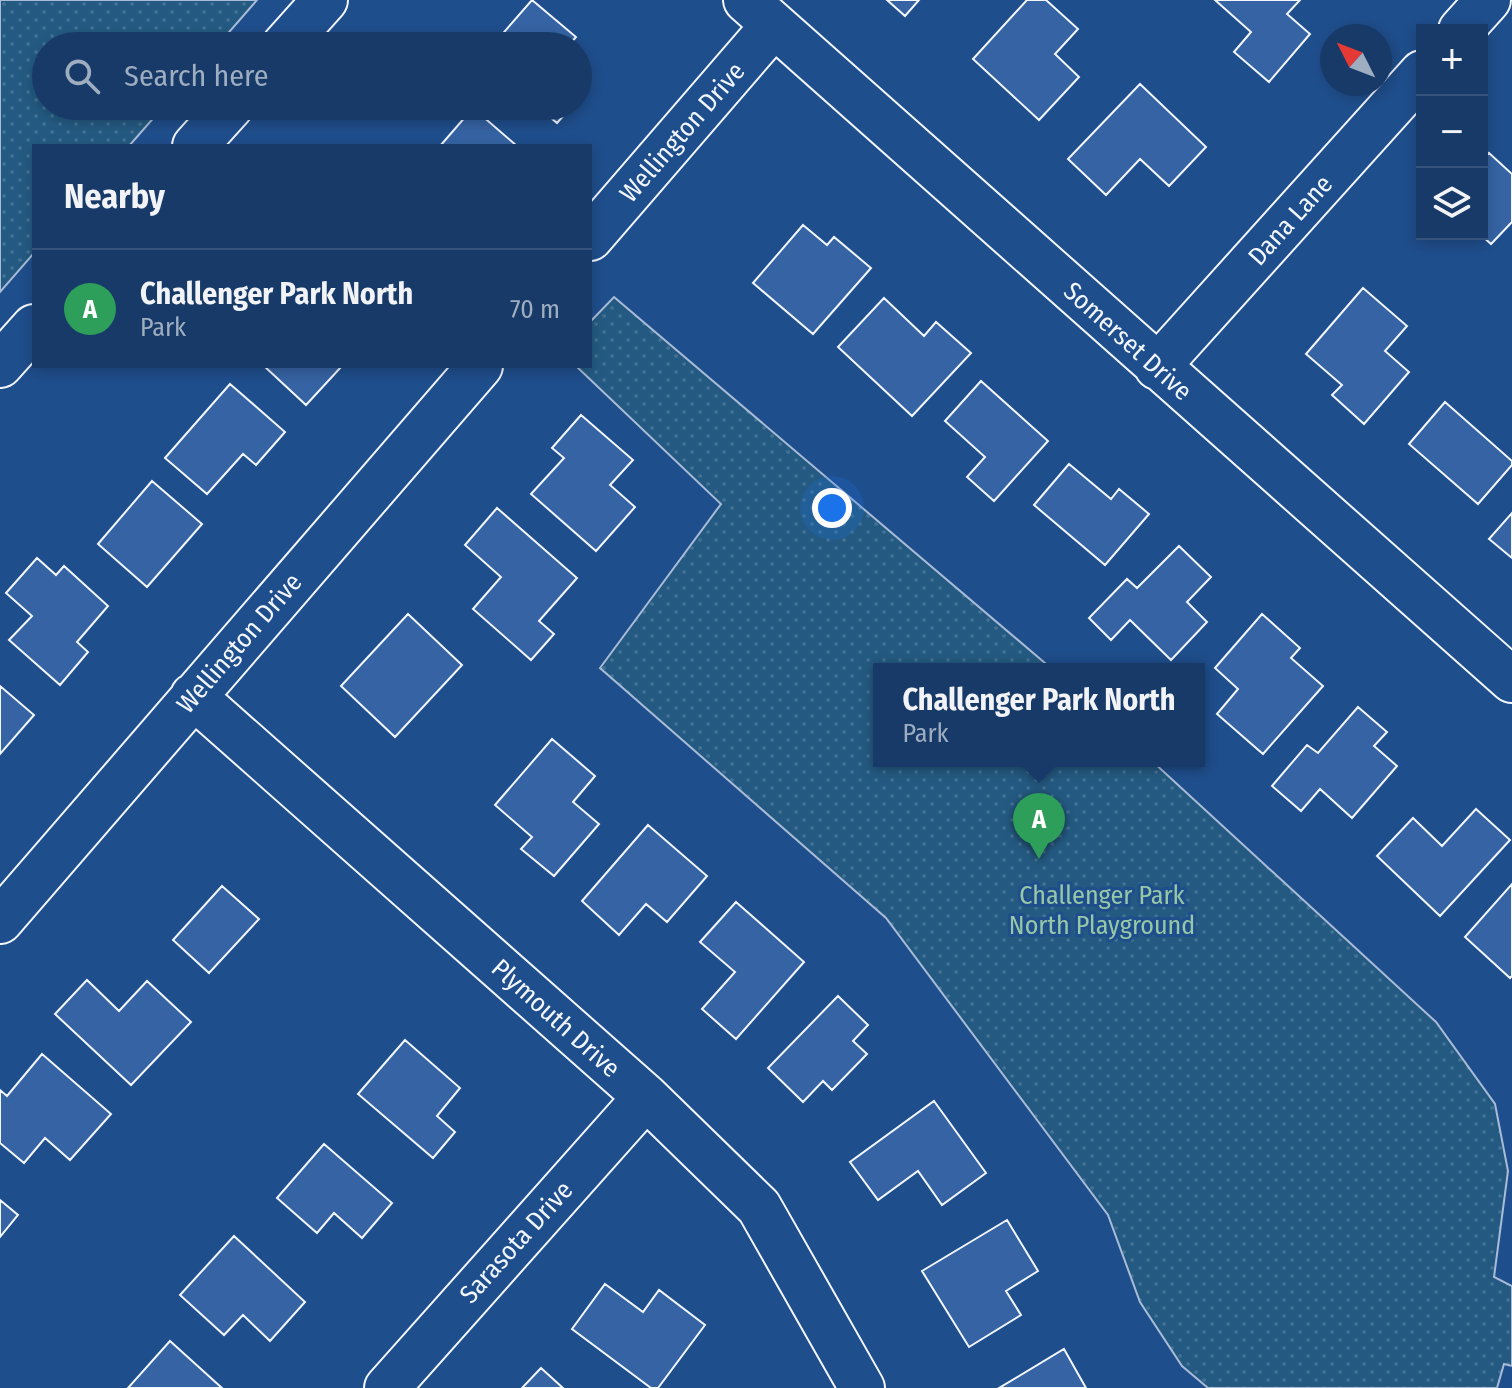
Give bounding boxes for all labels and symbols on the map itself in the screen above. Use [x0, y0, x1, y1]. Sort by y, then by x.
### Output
north arrow [1320, 24, 1392, 96]
street label: Wellington Drive [613, 56, 751, 208]
street label: Dana Lane [1242, 169, 1339, 272]
street label: Somerset Drive [1057, 276, 1198, 407]
your location [812, 488, 852, 528]
street label: Wellington Drive [170, 567, 308, 719]
pin: A [1013, 793, 1065, 859]
park label: Challenger Park North Playground [1009, 880, 1195, 941]
street label: Plymouth Drive [485, 953, 626, 1084]
street label: Sarasota Drive [454, 1175, 579, 1310]

